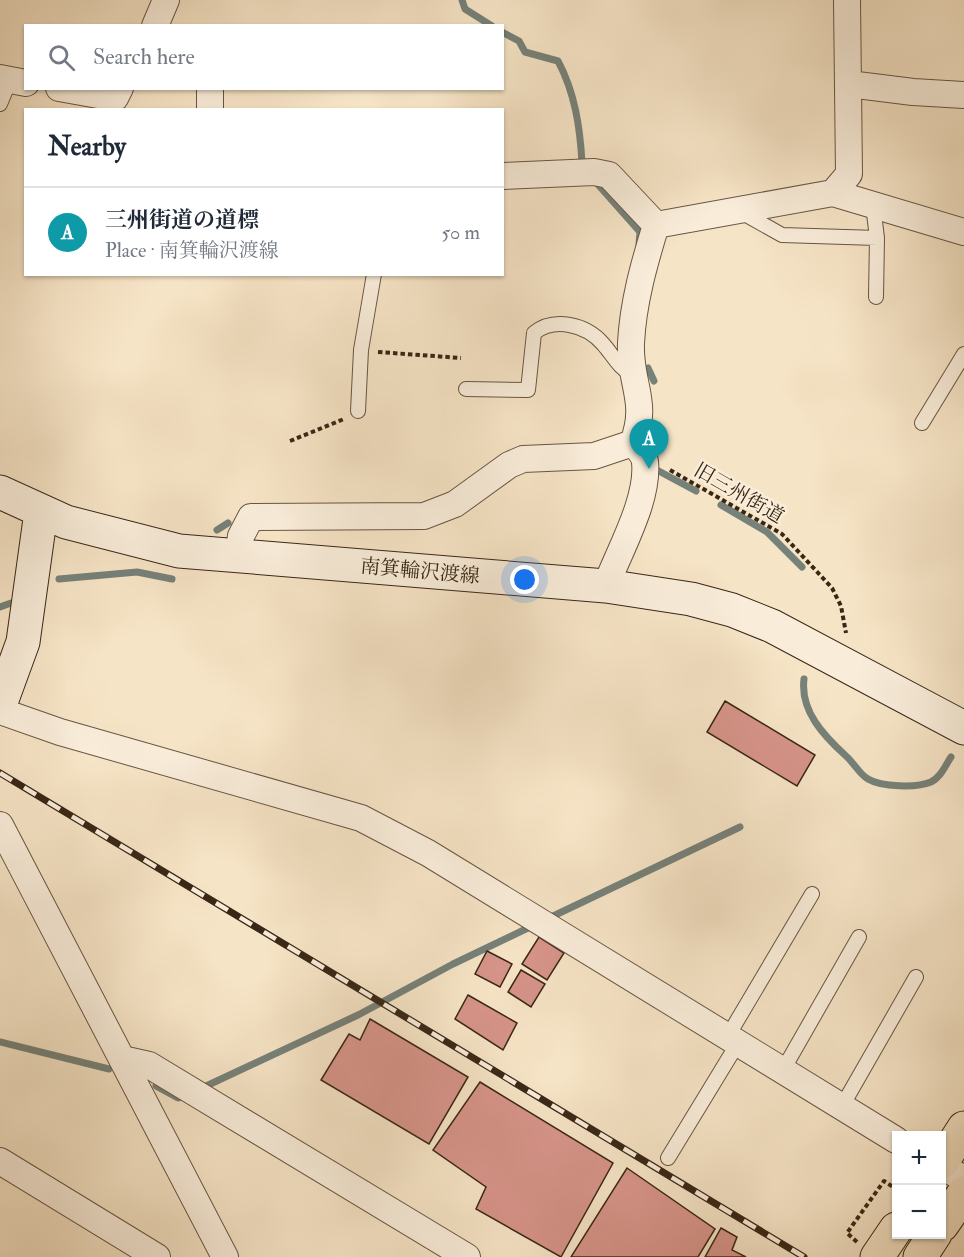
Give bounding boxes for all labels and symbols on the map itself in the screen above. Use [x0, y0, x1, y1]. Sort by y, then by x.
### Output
pin: A [630, 420, 668, 469]
street label: 旧三州街道 [689, 457, 789, 529]
street label: 南箕輪沢渡線 [359, 553, 481, 589]
your location [510, 565, 539, 594]

